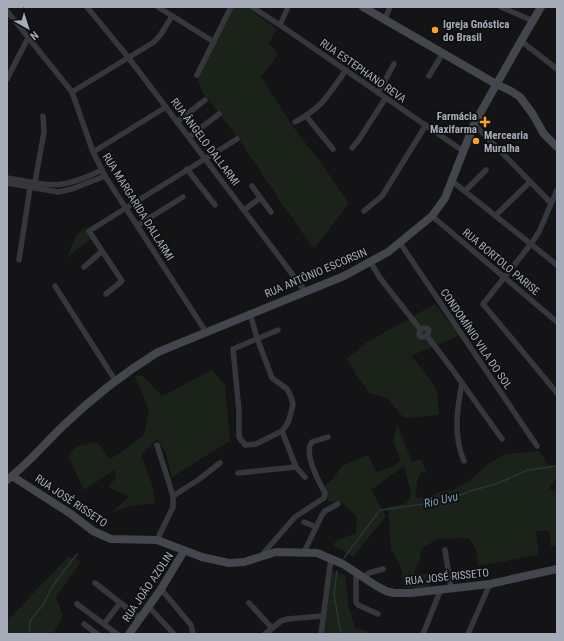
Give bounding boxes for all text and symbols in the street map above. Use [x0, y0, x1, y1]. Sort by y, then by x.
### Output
north arrow [8, 8, 48, 48]
place label: Igreja Gnóstica do Brasil [443, 18, 509, 44]
marker: Igreja Gnóstica do Brasil [430, 25, 440, 35]
text: N [27, 28, 41, 43]
street label: RUA ESTEPHANO REVA [318, 36, 409, 106]
street label: RUA ÂNGELO DALLARMI [168, 96, 242, 188]
place label: Farmácia Maxifarma [430, 110, 477, 136]
marker: Farmácia Maxifarma [480, 117, 490, 127]
place label: Mercearia Muralha [484, 129, 528, 155]
marker: Mercearia Muralha [471, 136, 481, 146]
street label: RUA MARGARIDA DALLARMI [100, 151, 176, 263]
street label: RUA BORTOLO PARISE [460, 226, 543, 298]
street label: RUA ANTÔNIO ESCORSIN [263, 246, 369, 300]
street label: CONDOMÍNIO VILA DO SOL [438, 286, 514, 392]
street label: RUA JOSÉ RISSETO [32, 472, 110, 530]
water label: Rio Uvu [423, 489, 460, 511]
street label: RUA JOÃO AZOLIN [120, 550, 176, 624]
street label: RUA JOSÉ RISSETO [404, 566, 490, 588]

